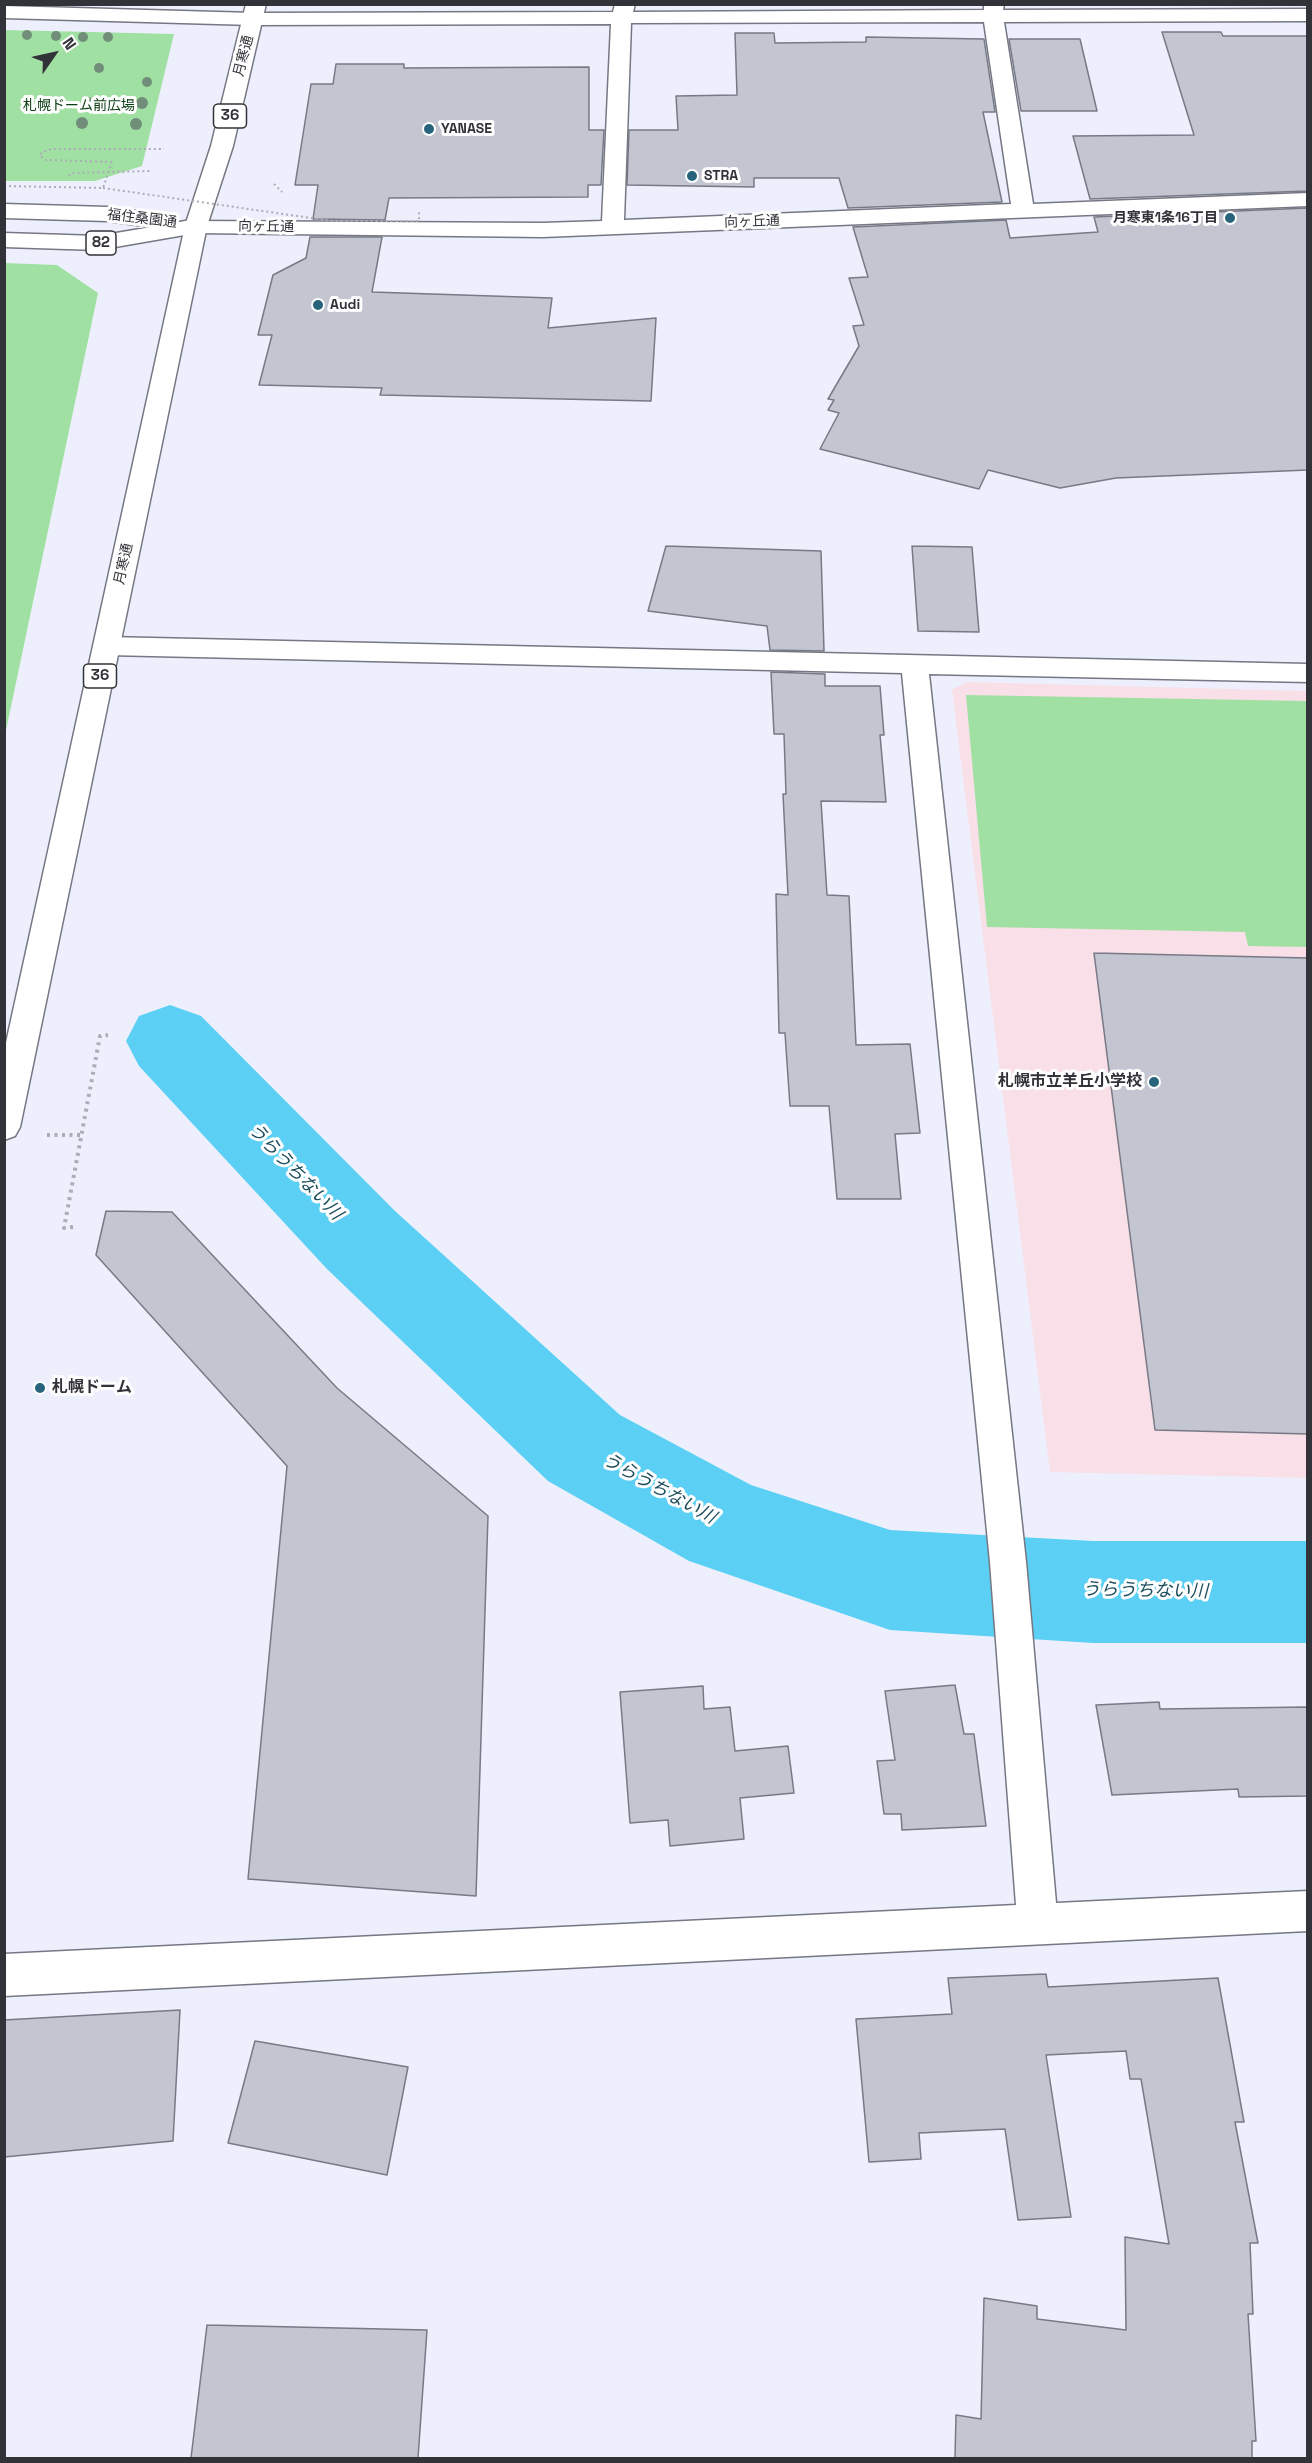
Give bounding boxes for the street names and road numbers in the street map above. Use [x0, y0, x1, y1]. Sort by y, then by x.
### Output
street label: 月寒通 [231, 34, 257, 78]
road number: 36 [214, 104, 246, 128]
street label: 福住桑園通 [106, 206, 178, 232]
street label: 向ヶ丘通 [724, 213, 780, 231]
street label: 向ヶ丘通 [238, 218, 294, 236]
road number: 82 [86, 231, 116, 255]
street label: 月寒通 [111, 542, 137, 586]
road number: 36 [84, 664, 116, 688]

